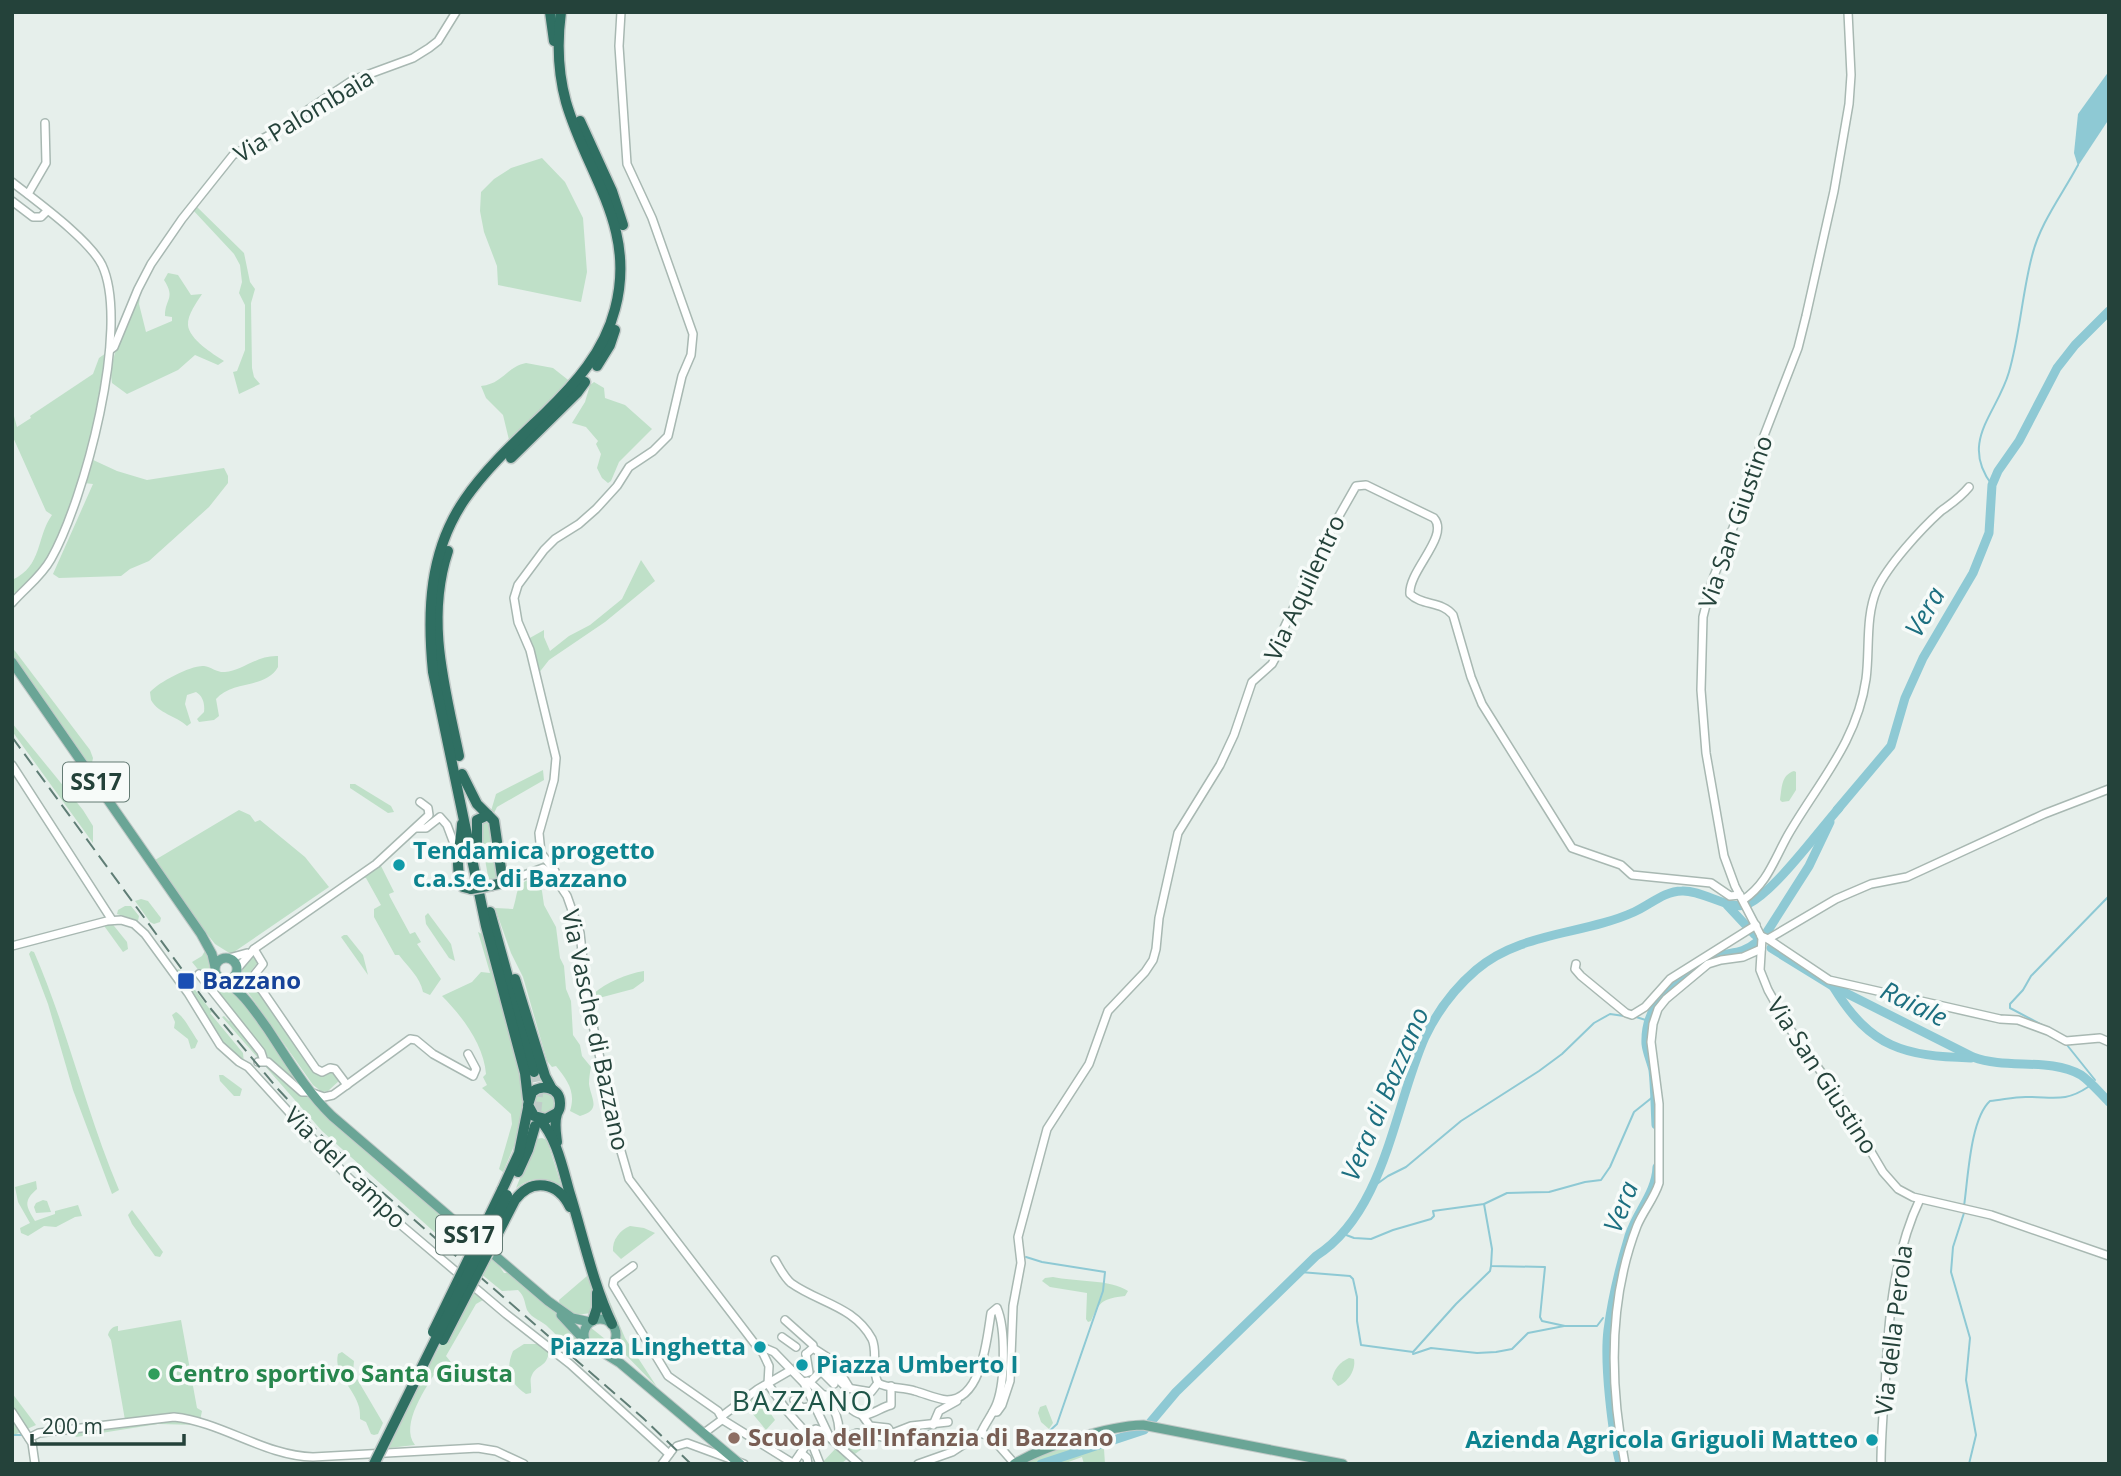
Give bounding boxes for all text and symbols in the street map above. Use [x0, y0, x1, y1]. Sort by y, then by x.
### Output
street label: Via Palombaia [227, 60, 379, 170]
street label: Via San Giustino [1690, 431, 1780, 612]
street label: Via Aquilentro [1255, 509, 1352, 666]
water label: Vera [1895, 580, 1953, 643]
road number: SS17 [63, 762, 129, 802]
place label: Tendamica progetto c.a.s.e. di Bazzano [413, 833, 655, 894]
marker: Tendamica progetto c.a.s.e. di Bazzano [391, 857, 407, 873]
street label: Via Vasche di Bazzano [555, 906, 638, 1153]
place label: Bazzano [202, 963, 301, 996]
marker: Bazzano [176, 971, 196, 991]
water label: Raiale [1875, 972, 1954, 1035]
street label: Via San Giustino [1760, 990, 1886, 1160]
water label: Vera di Bazzano [1331, 1001, 1437, 1186]
street label: Via del Campo [278, 1099, 414, 1235]
water label: Vera [1594, 1176, 1646, 1237]
road number: SS17 [436, 1216, 502, 1254]
street label: Via della Perola [1866, 1243, 1919, 1417]
place label: Piazza Linghetta [549, 1329, 746, 1362]
marker: Piazza Linghetta [752, 1339, 768, 1355]
place label: Piazza Umberto I [816, 1347, 1018, 1380]
place label: Centro sportivo Santa Giusta [168, 1356, 513, 1389]
marker: Piazza Umberto I [794, 1357, 810, 1373]
marker: Centro sportivo Santa Giusta [146, 1366, 162, 1382]
district label: BAZZANO [732, 1381, 874, 1419]
scale bar [32, 1402, 184, 1446]
text: 200 m [42, 1412, 103, 1440]
place label: Scuola dell'Infanzia di Bazzano [748, 1420, 1114, 1453]
place label: Azienda Agricola Griguoli Matteo [1465, 1422, 1858, 1455]
marker: Scuola dell'Infanzia di Bazzano [726, 1430, 742, 1446]
marker: Azienda Agricola Griguoli Matteo [1864, 1432, 1880, 1448]

